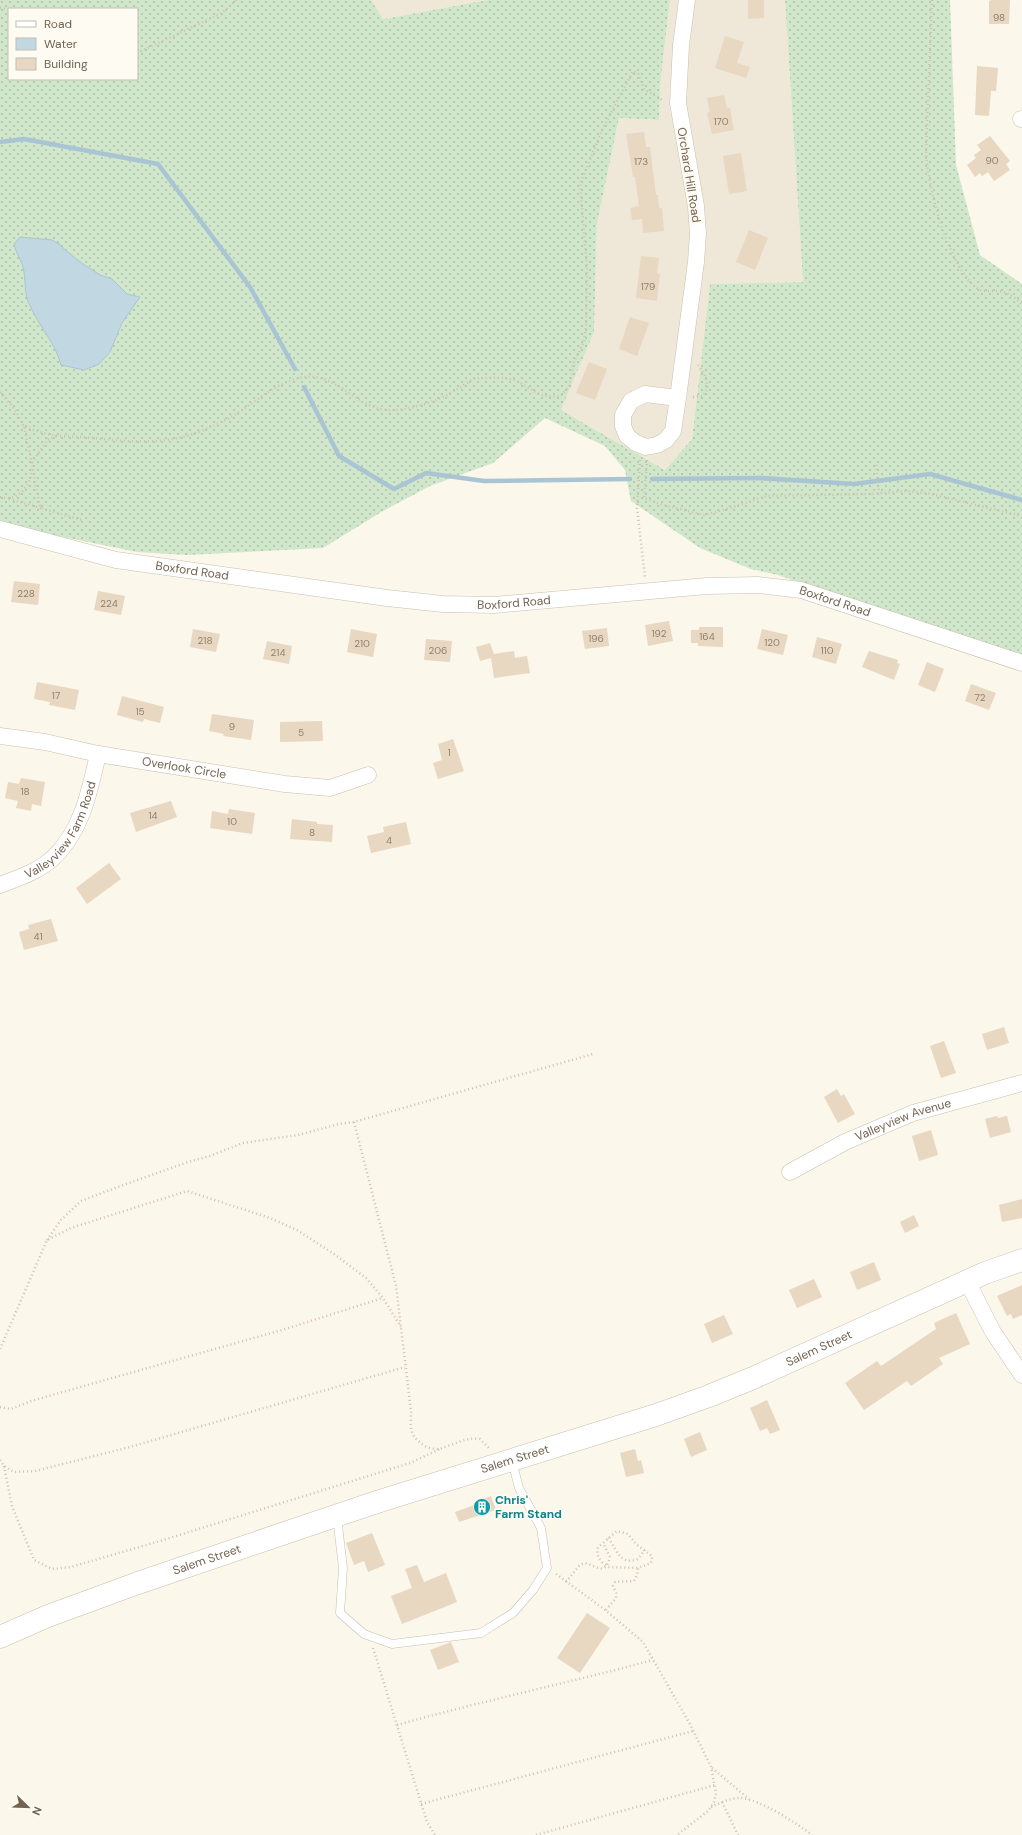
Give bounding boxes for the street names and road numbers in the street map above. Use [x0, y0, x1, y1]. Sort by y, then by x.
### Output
street label: Orchard Hill Road [674, 126, 704, 224]
street label: Boxford Road [154, 558, 230, 584]
street label: Boxford Road [797, 582, 873, 620]
street label: Boxford Road [477, 592, 551, 613]
street label: Overlook Circle [141, 753, 228, 782]
street label: Valleyview Farm Road [22, 779, 99, 882]
street label: Valleyview Avenue [853, 1095, 953, 1145]
street label: Salem Street [783, 1326, 855, 1370]
street label: Salem Street [479, 1441, 551, 1477]
street label: Salem Street [171, 1540, 243, 1579]

